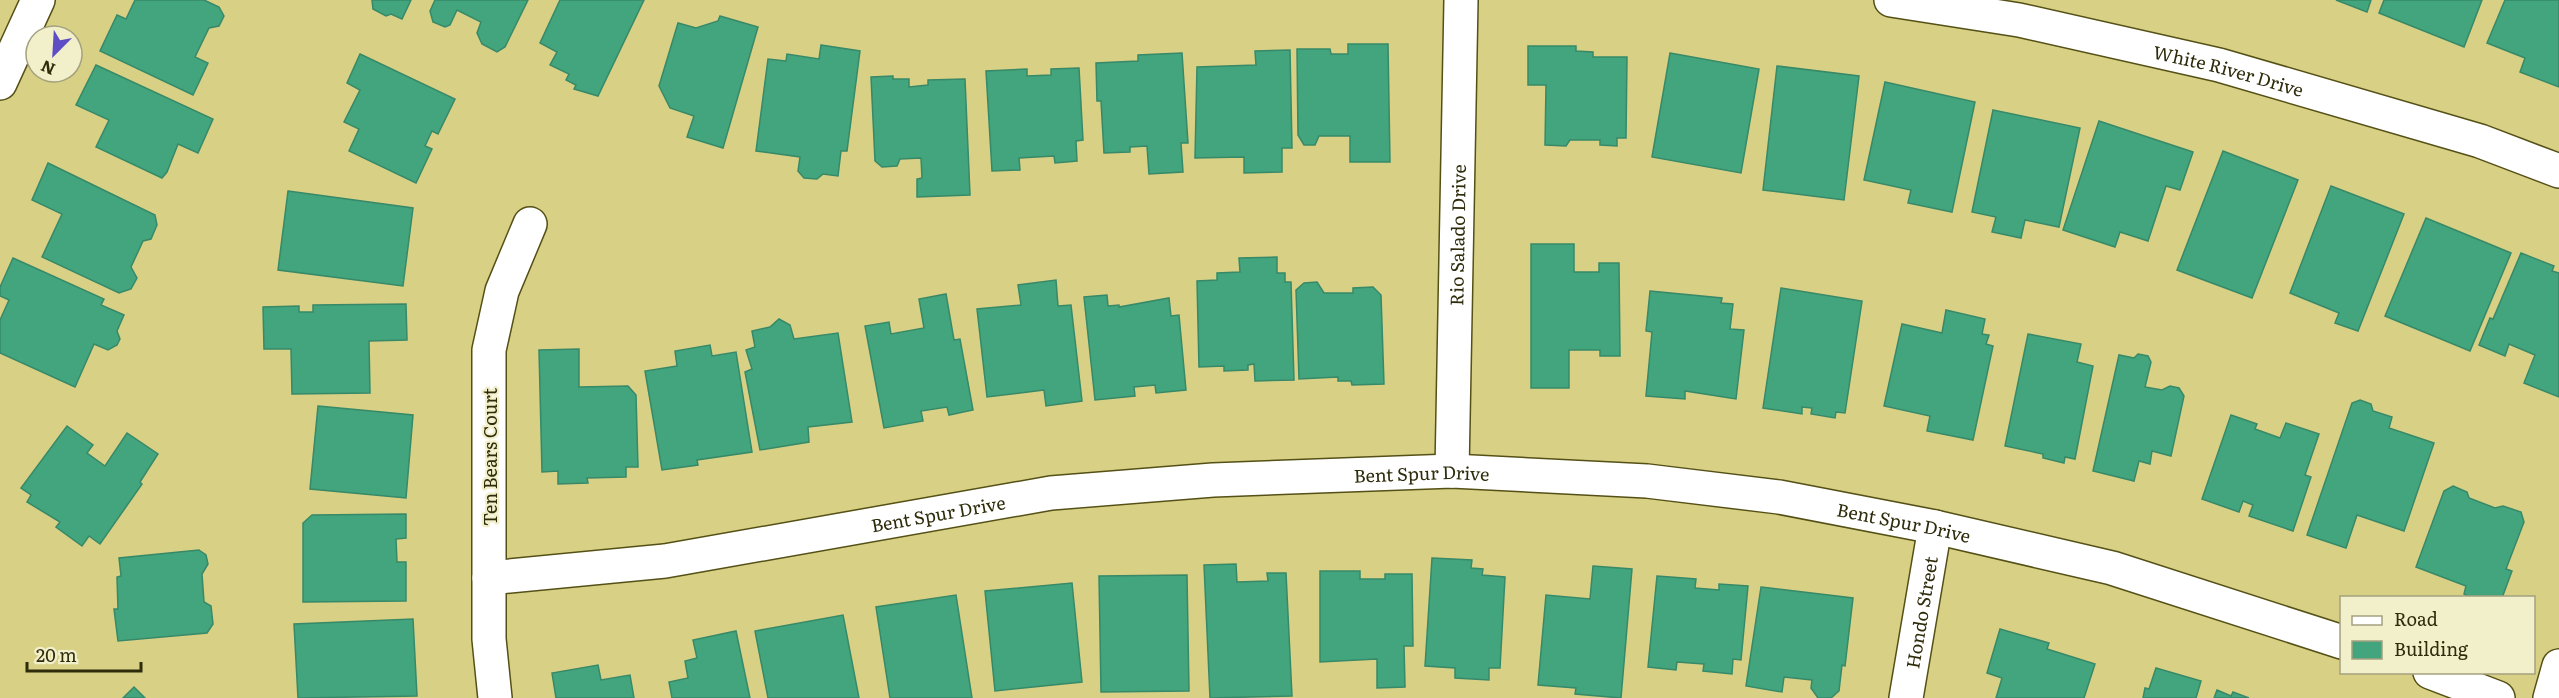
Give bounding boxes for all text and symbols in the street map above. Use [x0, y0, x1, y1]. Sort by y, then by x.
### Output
north arrow [24, 24, 84, 84]
street label: White River Drive [2151, 37, 2307, 102]
text: N [36, 55, 59, 82]
street label: Rio Salado Drive [1442, 164, 1471, 306]
street label: Ten Bears Court [476, 387, 503, 526]
street label: Bent Spur Drive [1353, 457, 1490, 488]
street label: Bent Spur Drive [869, 488, 1007, 538]
street label: Bent Spur Drive [1835, 495, 1974, 548]
street label: Hondo Street [1898, 553, 1943, 671]
legend [2340, 596, 2535, 674]
text: Road [2394, 605, 2438, 632]
scale bar [27, 635, 141, 673]
text: Building [2394, 635, 2469, 662]
text: 20 m [36, 641, 77, 668]

